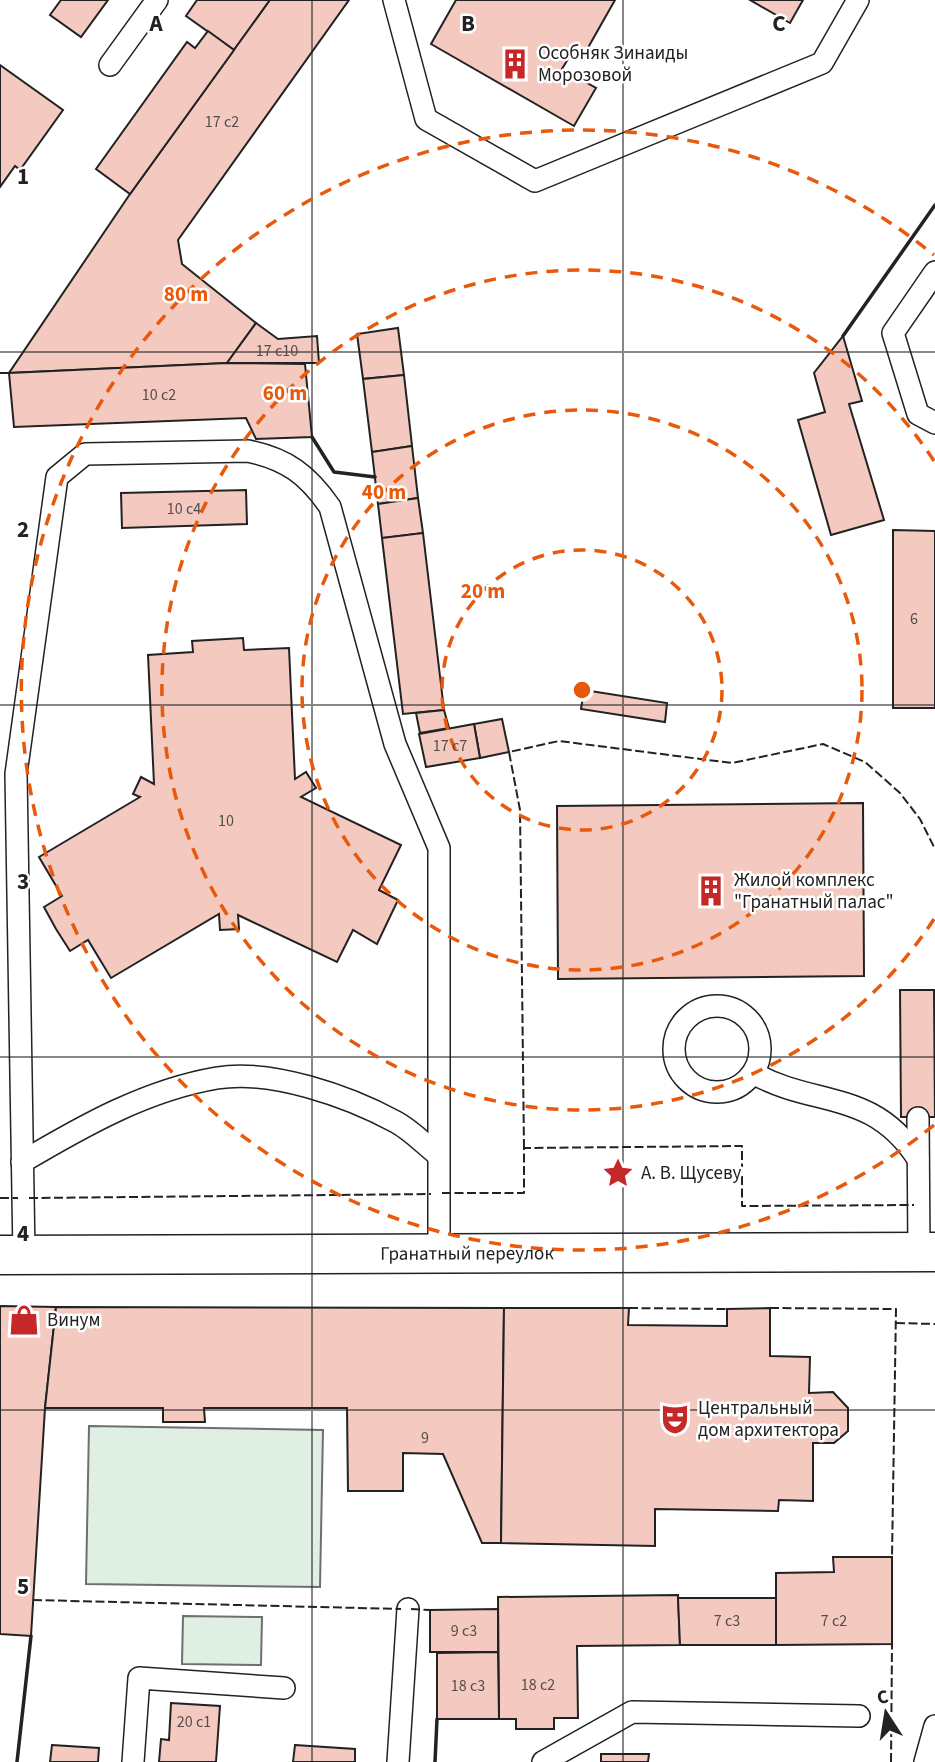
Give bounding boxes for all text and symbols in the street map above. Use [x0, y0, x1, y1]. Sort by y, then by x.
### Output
text: A [148, 7, 163, 40]
text: B [461, 7, 475, 40]
text: C [772, 7, 786, 40]
place label: Особняк Зинаиды Морозовой [538, 40, 688, 89]
building icon: Особняк Зинаиды Морозовой [498, 47, 532, 81]
house number: 17 с2 [205, 111, 239, 133]
text: 1 [17, 160, 29, 193]
text: 80 m [164, 279, 208, 309]
house number: 17 с10 [256, 340, 298, 362]
text: 60 m [263, 378, 307, 408]
house number: 10 с2 [142, 384, 176, 406]
text: 40 m [362, 477, 406, 507]
house number: 10 с4 [167, 498, 201, 520]
text: 2 [17, 513, 29, 546]
text: 20 m [461, 576, 505, 606]
house number: 6 [910, 608, 918, 630]
centre of rings [570, 678, 594, 702]
house number: 17 с7 [433, 735, 467, 757]
house number: 10 [218, 810, 234, 832]
text: 3 [17, 865, 29, 898]
place label: Жилой комплекс "Гранатный палас" [734, 867, 894, 916]
building icon: Жилой комплекс "Гранатный палас" [694, 874, 728, 908]
place icon: А. В. Щусеву [601, 1156, 635, 1190]
place label: А. В. Щусеву [641, 1160, 741, 1187]
text: 4 [17, 1217, 29, 1250]
street label: Гранатный переулок [380, 1240, 554, 1267]
shop icon: Винум [7, 1303, 41, 1337]
place label: Винум [47, 1307, 101, 1334]
place label: Центральный дом архитектора [698, 1395, 839, 1444]
theatre icon: Центральный дом архитектора [658, 1402, 692, 1436]
house number: 9 [421, 1427, 429, 1449]
text: 5 [17, 1570, 29, 1603]
house number: 7 с3 [714, 1610, 740, 1632]
house number: 7 с2 [821, 1610, 847, 1632]
house number: 9 с3 [451, 1620, 477, 1642]
house number: 18 с2 [521, 1674, 555, 1696]
house number: 18 с3 [451, 1675, 485, 1697]
north arrow [851, 1678, 921, 1748]
text: С [875, 1683, 891, 1712]
house number: 20 с1 [177, 1711, 211, 1733]

